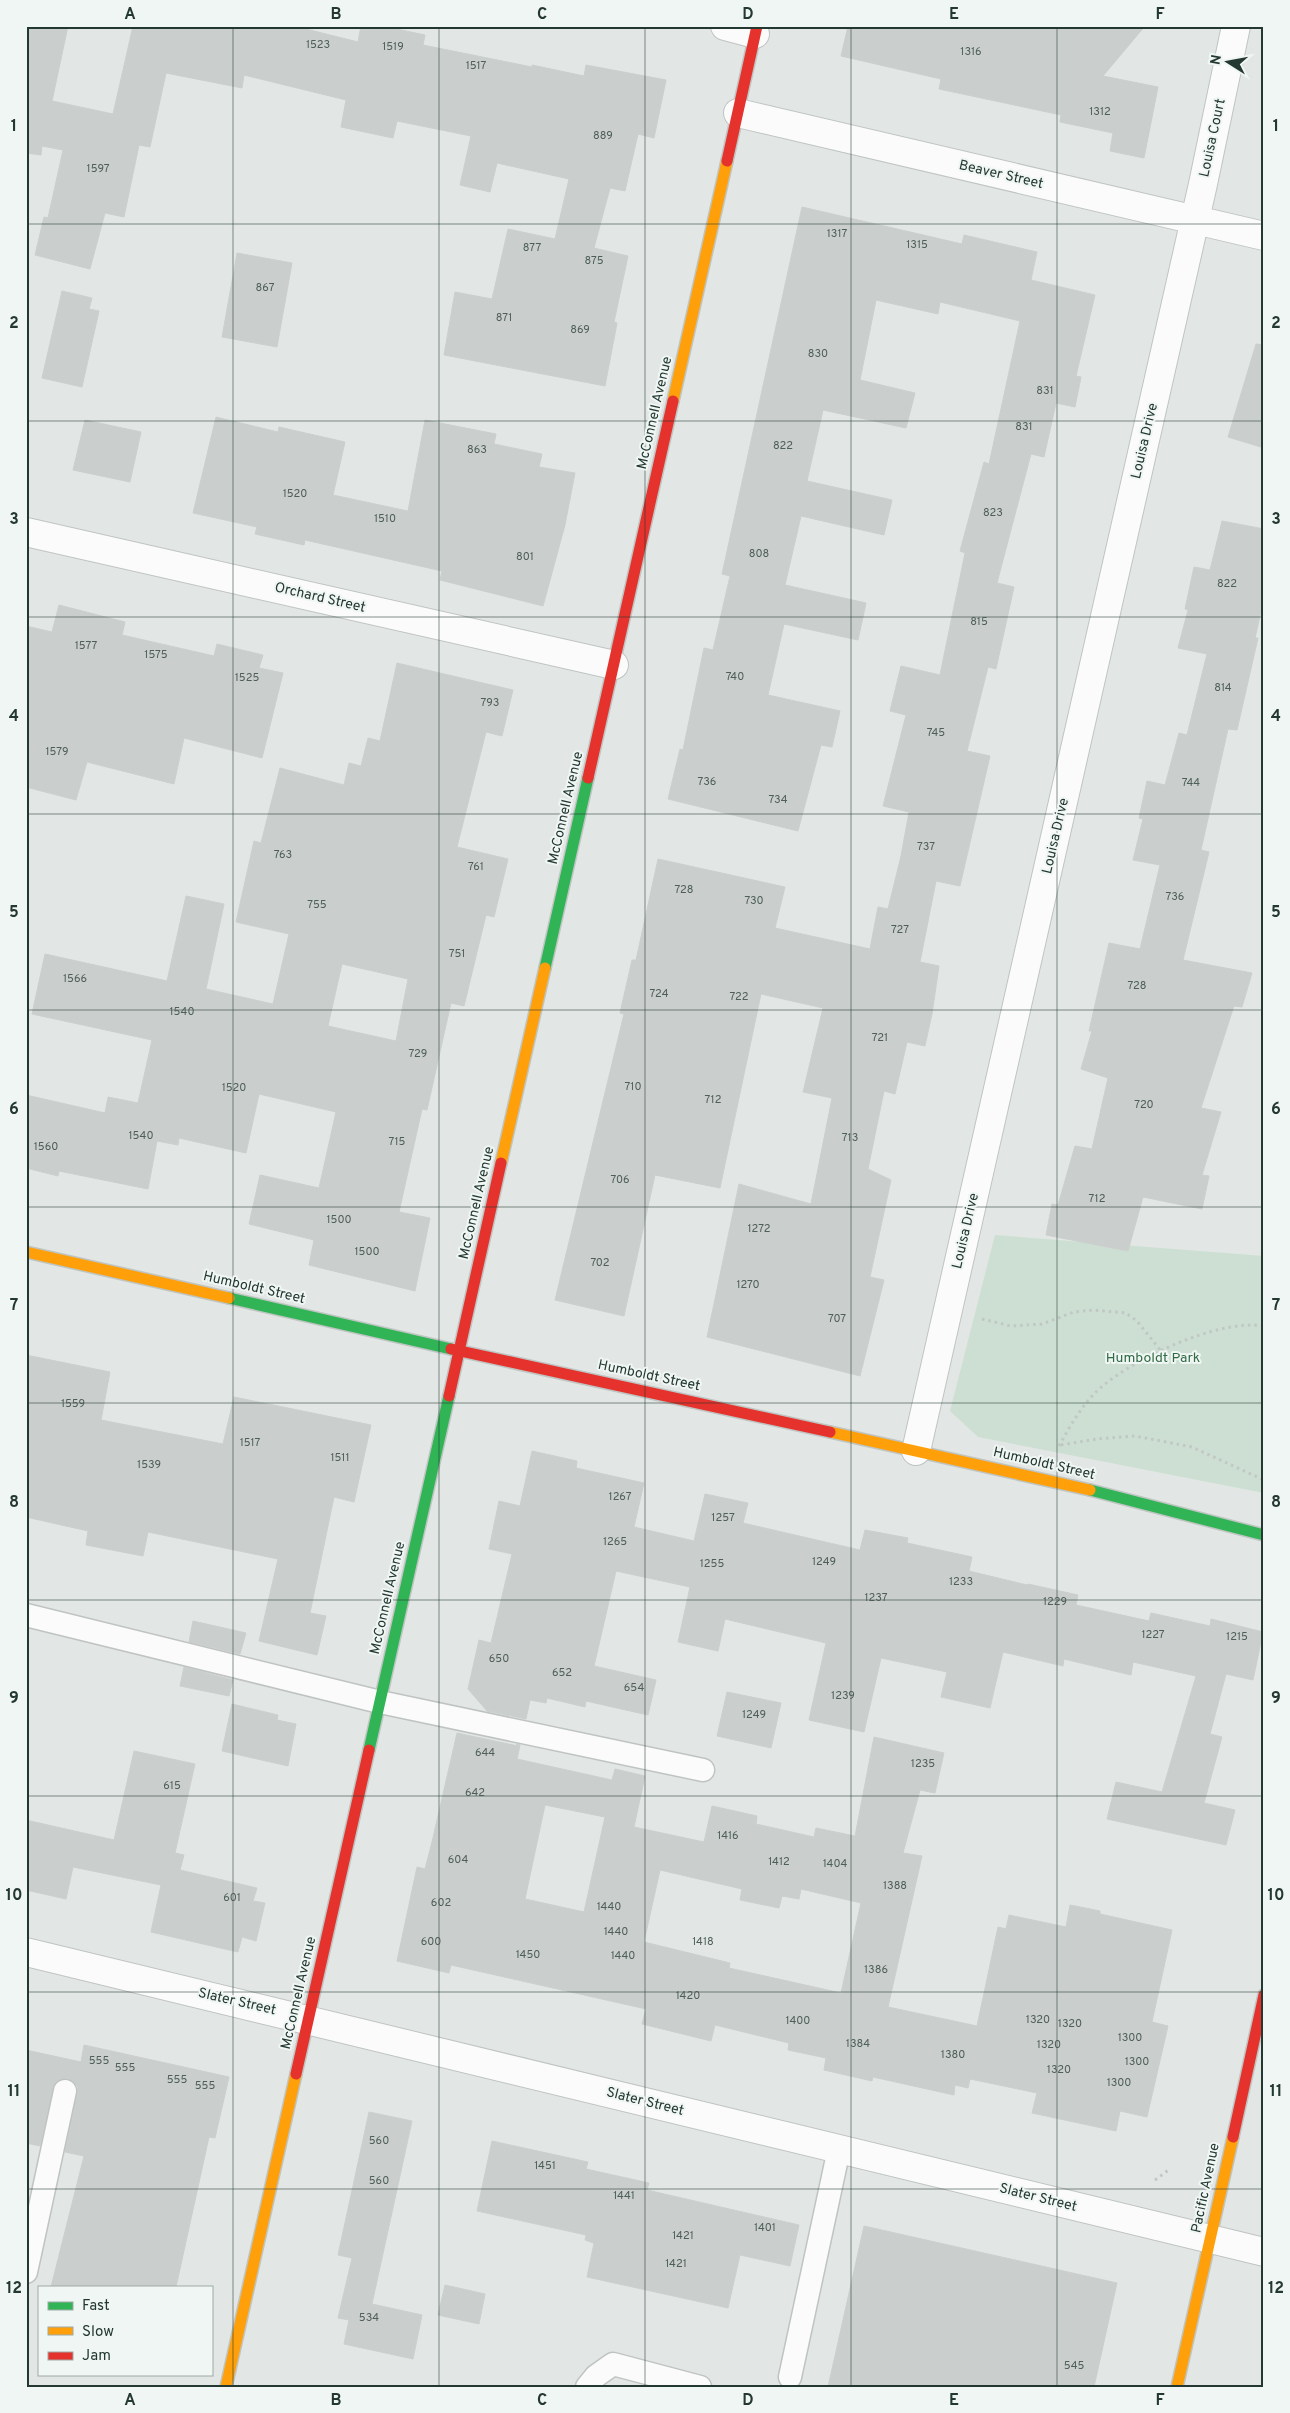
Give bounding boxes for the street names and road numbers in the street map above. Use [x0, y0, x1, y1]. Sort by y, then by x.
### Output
street label: Louisa Court [1196, 97, 1230, 179]
street label: Beaver Street [957, 157, 1045, 193]
street label: McConnell Avenue [634, 355, 676, 471]
street label: Louisa Drive [1128, 401, 1162, 481]
street label: Orchard Street [273, 579, 367, 617]
street label: McConnell Avenue [545, 750, 587, 866]
street label: Louisa Drive [1039, 796, 1073, 876]
street label: McConnell Avenue [456, 1145, 498, 1261]
street label: Louisa Drive [949, 1191, 983, 1271]
street label: Humboldt Street [201, 1268, 307, 1308]
street label: Humboldt Street [596, 1357, 702, 1395]
street label: Humboldt Street [991, 1444, 1097, 1484]
street label: McConnell Avenue [367, 1540, 409, 1656]
street label: McConnell Avenue [278, 1935, 320, 2051]
street label: Slater Street [196, 1985, 278, 2019]
street label: Slater Street [604, 2084, 686, 2120]
street label: Pacific Avenue [1188, 2142, 1224, 2234]
street label: Slater Street [997, 2180, 1079, 2216]

